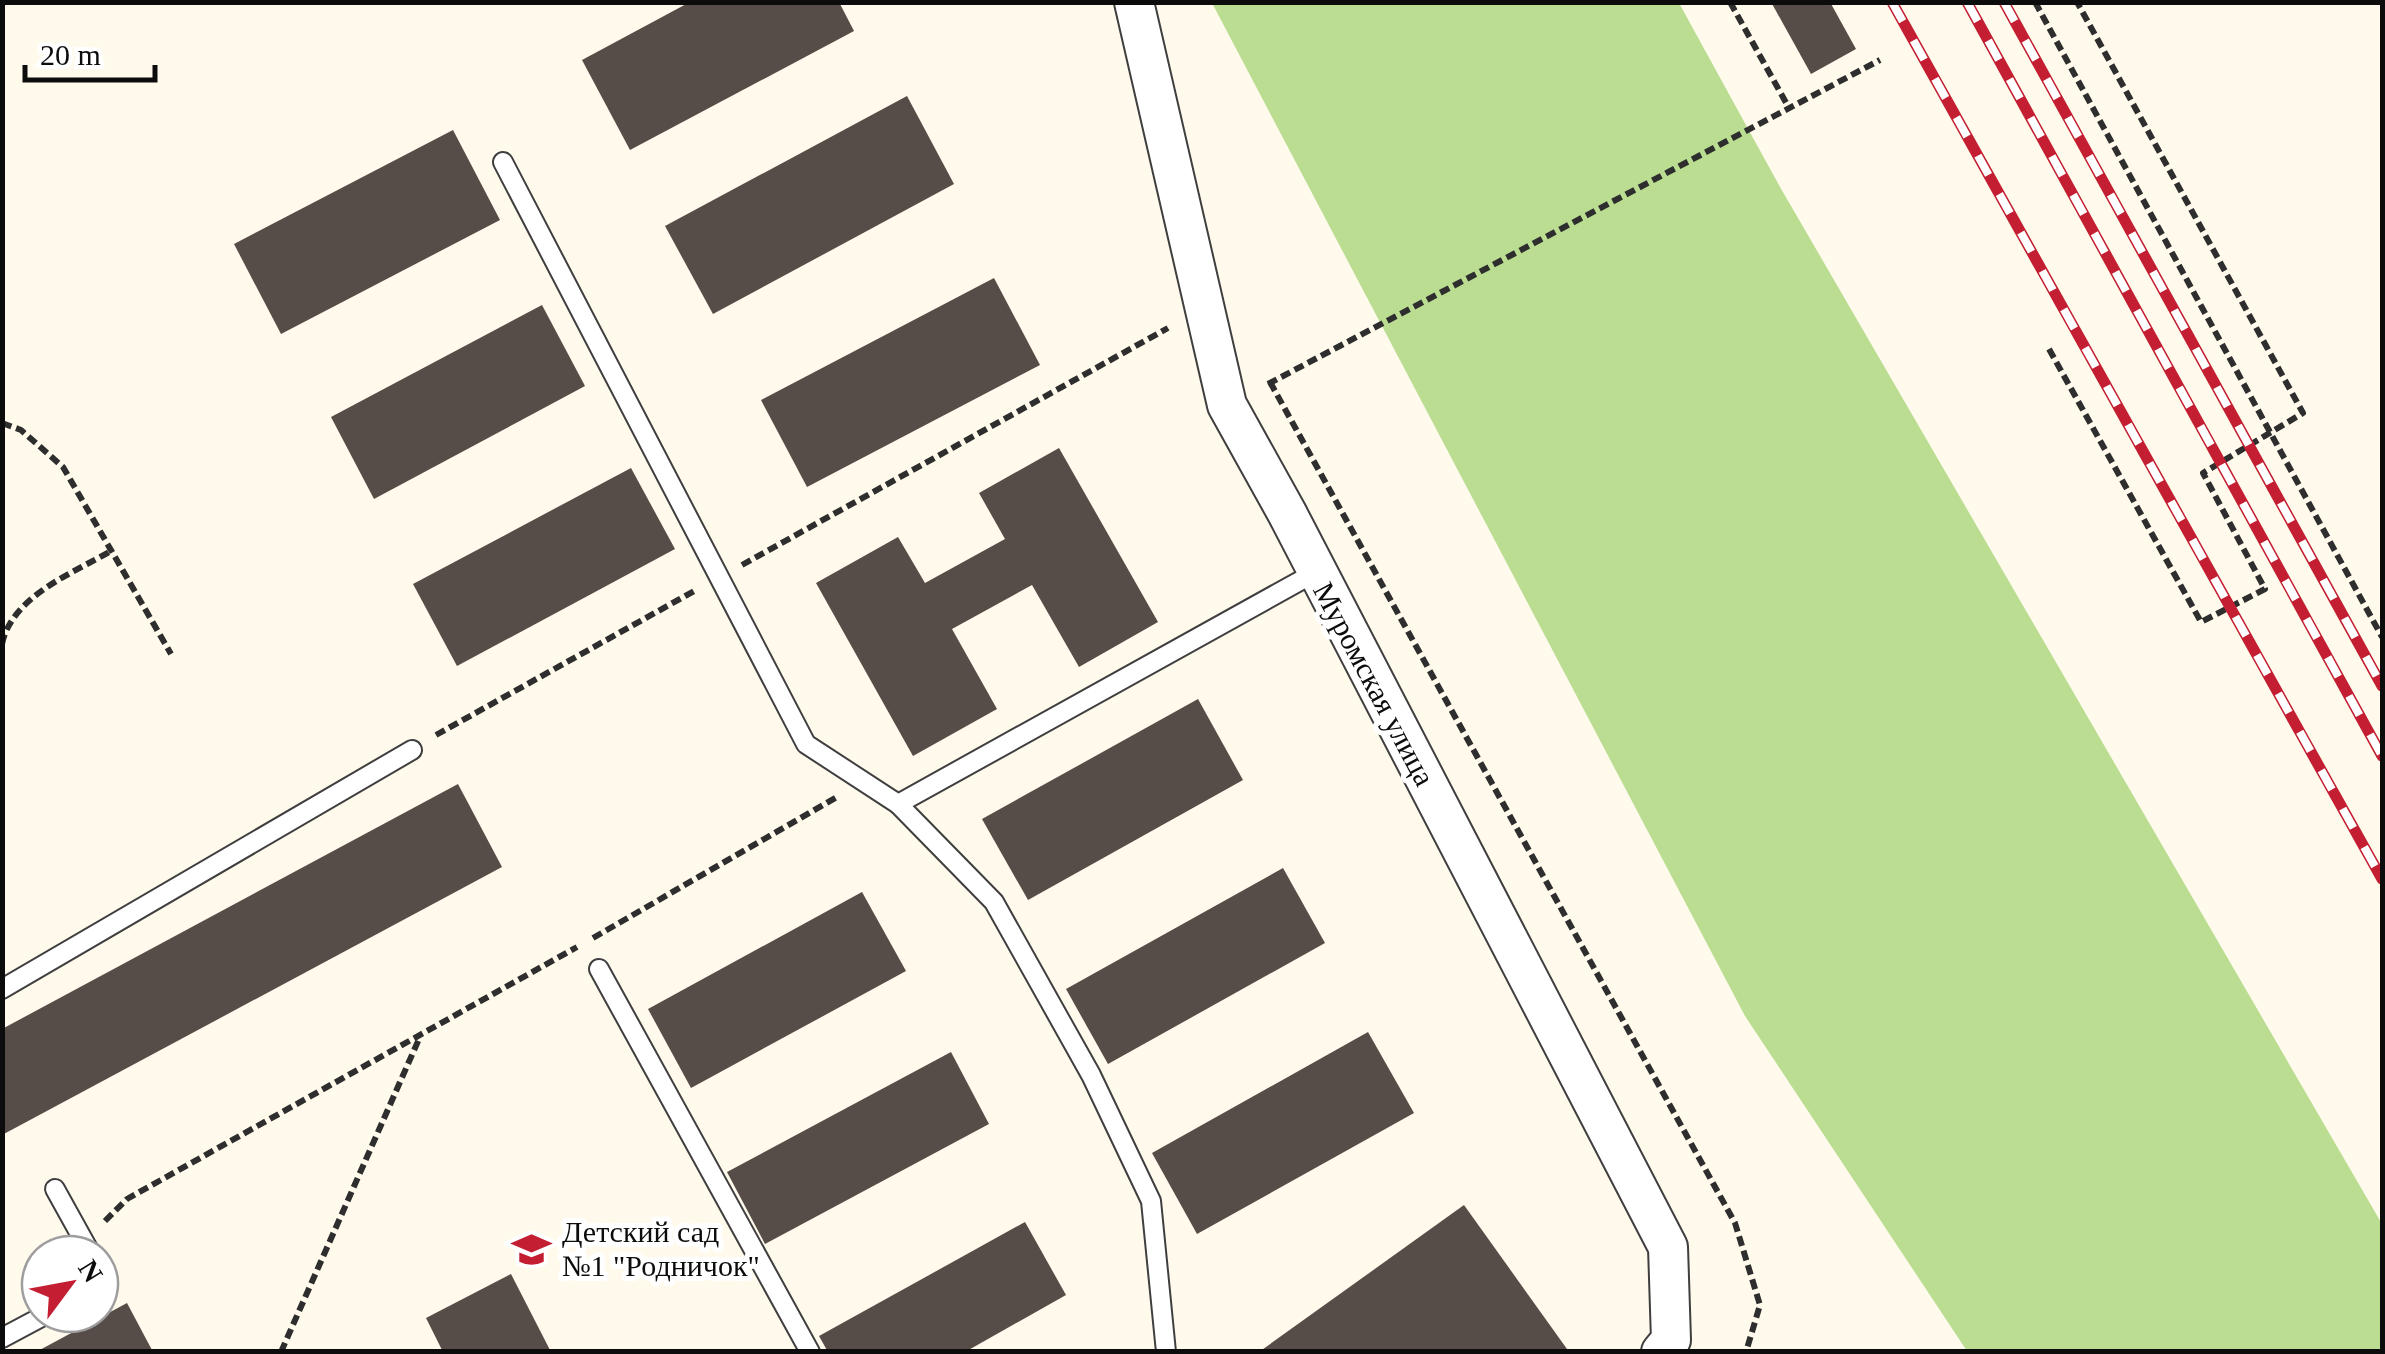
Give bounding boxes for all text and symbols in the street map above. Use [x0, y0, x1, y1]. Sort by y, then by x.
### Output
scale bar [25, 20, 155, 82]
text: 20 m [40, 38, 101, 71]
street label: Муромская улица [1307, 576, 1442, 791]
place label: Детский сад №1 "Родничок" [562, 1215, 760, 1282]
school or university icon: Детский сад №1 "Родничок" [511, 1228, 553, 1270]
north arrow [20, 1234, 120, 1334]
text: N [72, 1254, 109, 1288]

